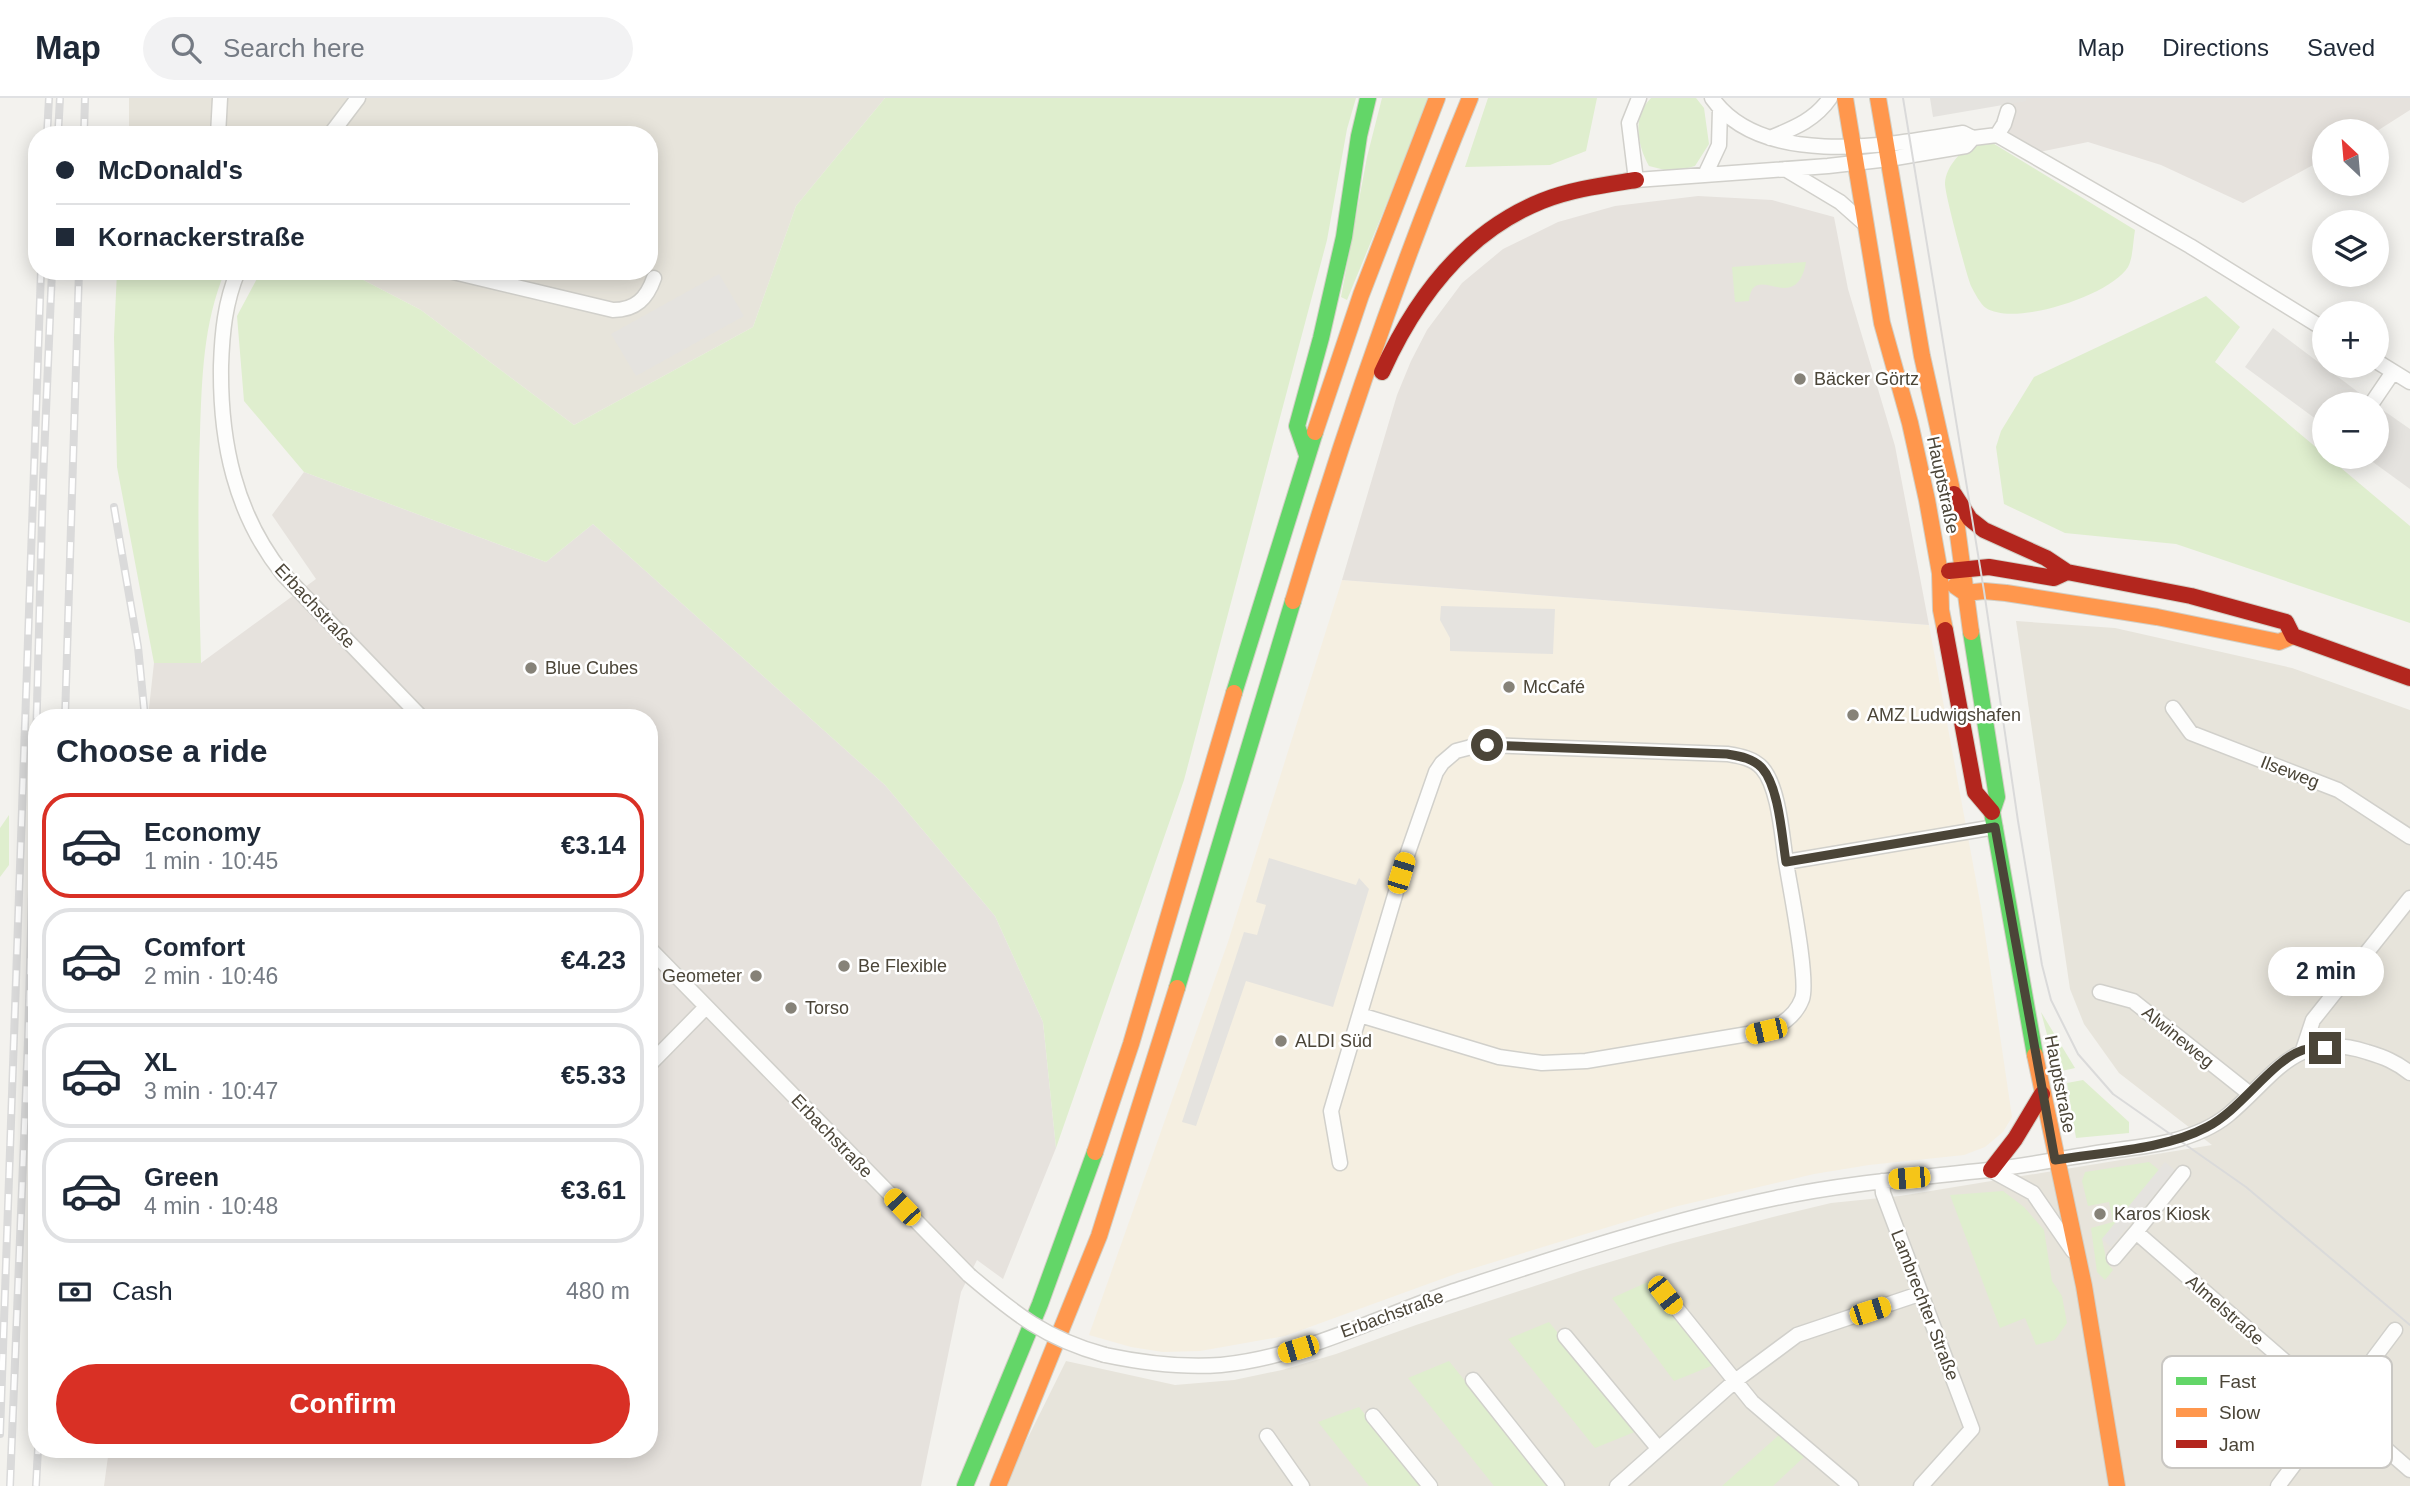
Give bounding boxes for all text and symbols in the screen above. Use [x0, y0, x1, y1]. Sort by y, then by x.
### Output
search box [143, 17, 633, 80]
text: Map [35, 29, 101, 66]
icon: search [167, 29, 205, 67]
text: Search here [223, 33, 365, 63]
text: Map [2078, 34, 2124, 61]
text: Directions [2162, 34, 2269, 61]
text: Saved [2307, 34, 2375, 61]
north arrow [2312, 119, 2389, 196]
map controls [2312, 119, 2389, 469]
text: McDonald's [98, 155, 243, 185]
button: layers [2312, 210, 2389, 287]
text: Kornackerstraße [98, 222, 305, 252]
button: + [2312, 301, 2389, 378]
place label: Bäcker Görtz [1814, 369, 1919, 389]
marker: Bäcker Görtz [1792, 371, 1808, 387]
button: − [2312, 392, 2389, 469]
street label: Hauptstraße [1923, 434, 1963, 536]
street label: Erbachstraße [271, 560, 359, 652]
place label: Blue Cubes [545, 658, 638, 678]
marker: Blue Cubes [523, 660, 539, 676]
place label: McCafé [1523, 677, 1585, 697]
marker: McCafé [1501, 679, 1517, 695]
place label: AMZ Ludwigshafen [1867, 705, 2021, 725]
marker: AMZ Ludwigshafen [1845, 707, 1861, 723]
route start [1471, 729, 1503, 761]
text: Choose a ride [56, 733, 268, 769]
street label: Ilseweg [2258, 752, 2322, 792]
icon: car [60, 814, 123, 877]
text: Economy [144, 817, 261, 847]
text: €3.14 [561, 830, 626, 860]
text: 1 min · 10:45 [144, 848, 278, 874]
car [1385, 850, 1418, 896]
icon: car [60, 929, 123, 992]
text: Comfort [144, 932, 245, 962]
text: €4.23 [561, 945, 626, 975]
callout: 2 min [2267, 946, 2383, 996]
place label: Be Flexible [858, 956, 947, 976]
marker: Be Flexible [836, 958, 852, 974]
text: 2 min [2296, 958, 2356, 984]
text: 2 min · 10:46 [144, 963, 278, 989]
place label: Geometer [662, 966, 742, 986]
marker: Geometer [748, 968, 764, 984]
place label: Torso [805, 998, 849, 1018]
marker: Torso [783, 1000, 799, 1016]
street label: Alwineweg [2138, 1002, 2218, 1072]
car [1744, 1016, 1789, 1046]
place label: ALDI Süd [1295, 1031, 1372, 1051]
route end [2309, 1032, 2341, 1064]
marker: ALDI Süd [1273, 1033, 1289, 1049]
street label: Hauptstraße [2041, 1033, 2079, 1135]
icon: car [60, 1044, 123, 1107]
text: XL [144, 1047, 177, 1077]
text: €5.33 [561, 1060, 626, 1090]
text: 3 min · 10:47 [144, 1078, 278, 1104]
street label: Erbachstraße [787, 1090, 877, 1182]
icon: car [60, 1159, 123, 1222]
text: Green [144, 1162, 219, 1192]
car [1888, 1166, 1931, 1190]
text: €3.61 [561, 1175, 626, 1205]
car [880, 1185, 925, 1229]
text: 4 min · 10:48 [144, 1193, 278, 1219]
place label: Karos Kiosk [2114, 1204, 2211, 1224]
marker: Karos Kiosk [2092, 1206, 2108, 1222]
street label: Lambrechter Straße [1887, 1227, 1963, 1383]
street label: Almelstraße [2182, 1271, 2268, 1349]
car [1644, 1272, 1687, 1318]
icon: cash [56, 1273, 94, 1311]
text: Cash [112, 1276, 173, 1306]
text: 480 m [566, 1278, 630, 1304]
street label: Erbachstraße [1338, 1286, 1446, 1342]
car [1847, 1295, 1894, 1327]
car [1275, 1333, 1322, 1365]
legend [2162, 1356, 2392, 1468]
button: Confirm [56, 1364, 630, 1444]
text: Fast [2219, 1371, 2257, 1392]
text: Slow [2219, 1402, 2260, 1423]
text: Jam [2219, 1434, 2255, 1455]

